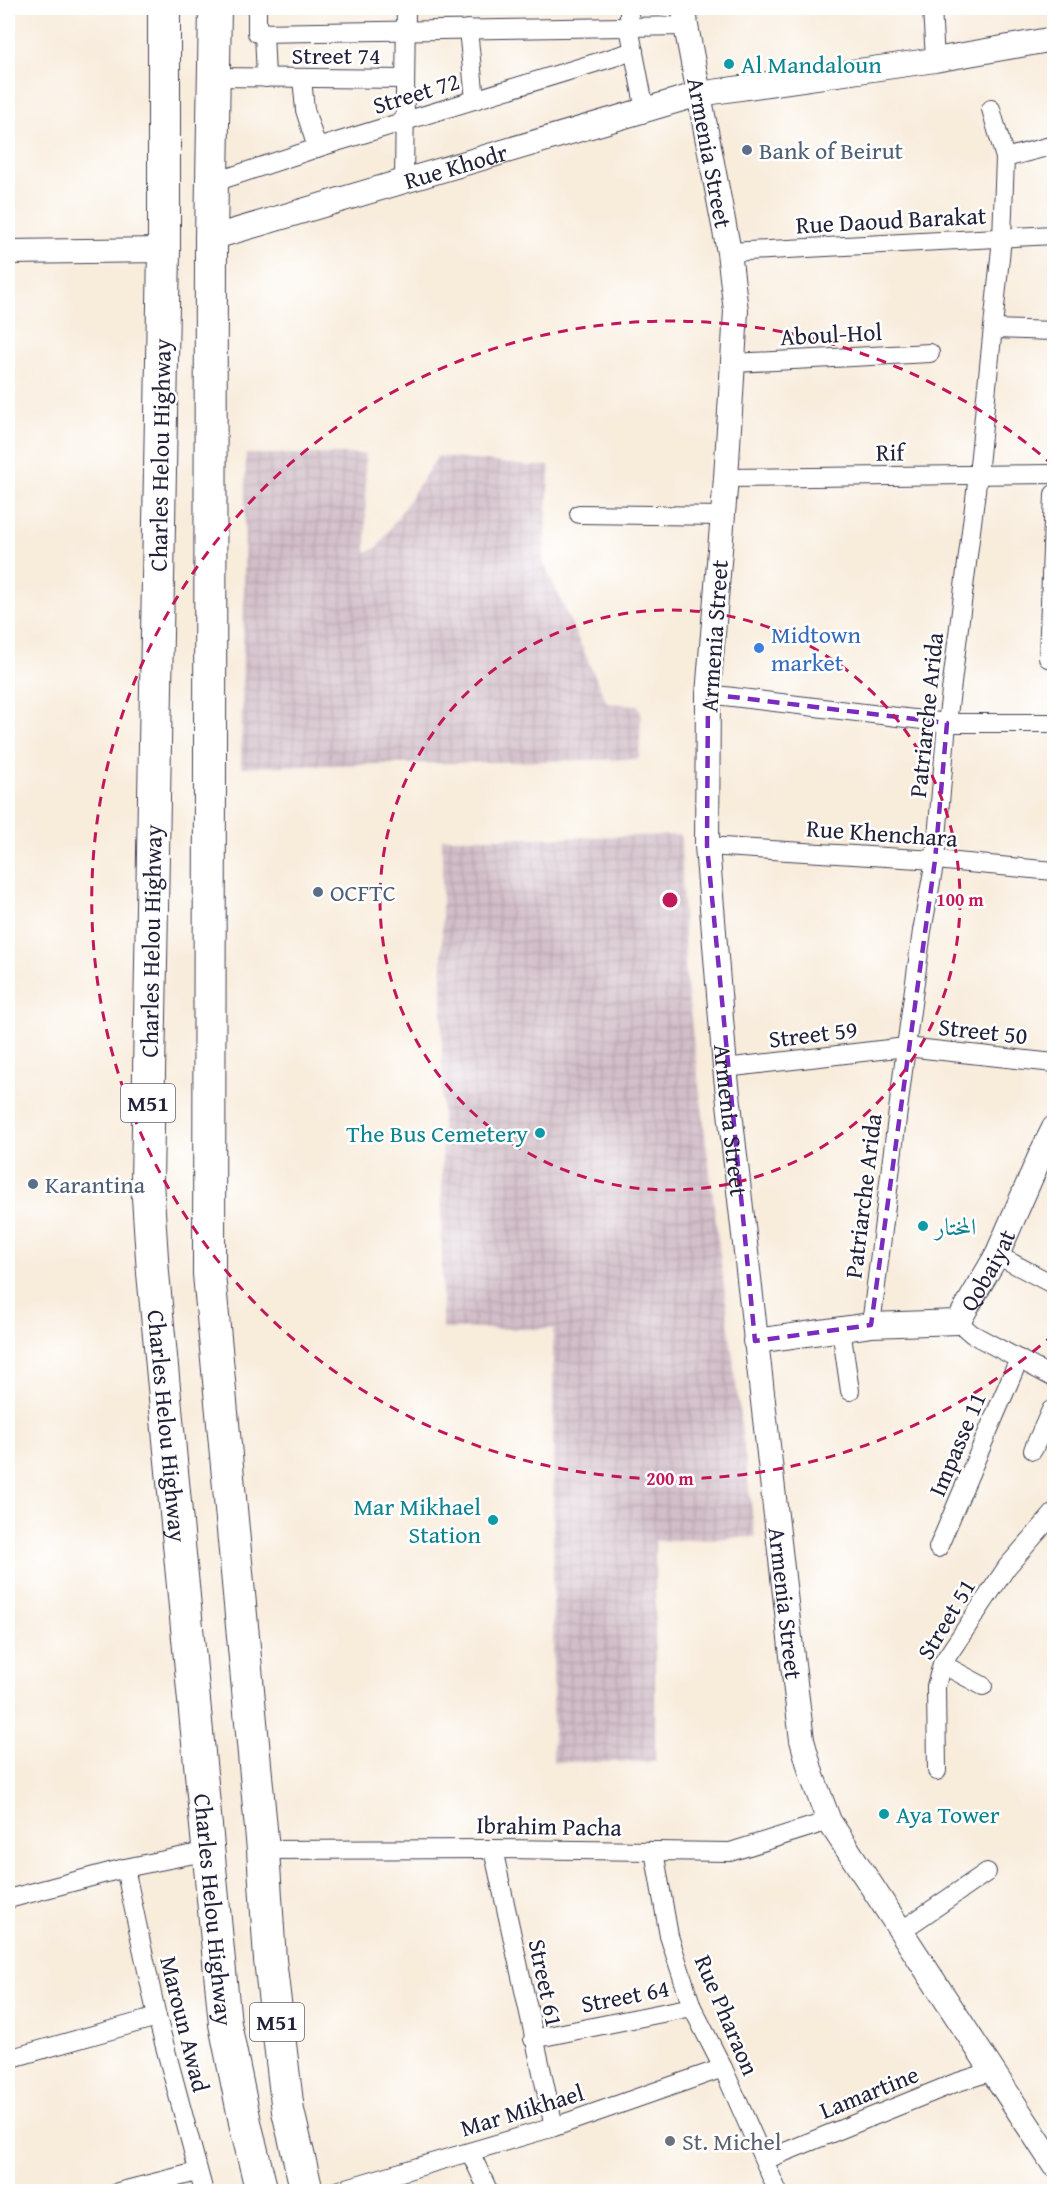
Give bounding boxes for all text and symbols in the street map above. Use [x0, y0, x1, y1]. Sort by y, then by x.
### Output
street label: Street 74 [291, 38, 381, 73]
place label: Al Mandaloun [741, 47, 882, 82]
marker: Al Mandaloun [722, 57, 736, 71]
street label: Street 72 [368, 63, 464, 123]
street label: Armenia Street [679, 74, 742, 232]
place label: Bank of Beirut [759, 133, 904, 168]
street label: Rue Khodr [400, 134, 511, 198]
marker: Bank of Beirut [740, 143, 754, 157]
street label: Rue Daoud Barakat [795, 198, 988, 242]
street label: Aboul-Hol [779, 314, 883, 354]
street label: Charles Helou Highway [140, 338, 180, 572]
street label: Rif [876, 434, 907, 470]
street label: Armenia Street [691, 558, 737, 713]
place label: Midtown market [771, 617, 862, 680]
street label: Patriarche Arida [900, 630, 952, 799]
marker: Midtown market [752, 641, 766, 655]
street label: Rue Khenchara [805, 810, 960, 856]
street label: Charles Helou Highway [131, 824, 171, 1058]
place label: OCFTC [330, 875, 396, 910]
marker: OCFTC [311, 885, 325, 899]
text: 100 m [936, 886, 984, 913]
centre of rings [660, 890, 680, 910]
street label: Street 50 [937, 1009, 1029, 1053]
street label: Street 59 [767, 1011, 859, 1057]
street label: Armenia Street [706, 1043, 757, 1199]
road number: M51 [121, 1084, 175, 1122]
street label: Patriarche Arida [836, 1111, 891, 1280]
place label: The Bus Cemetery [346, 1116, 528, 1151]
marker: The Bus Cemetery [533, 1126, 547, 1140]
place label: Karantina [45, 1167, 146, 1202]
marker: Karantina [26, 1177, 40, 1191]
place label: المختار [933, 1209, 976, 1244]
marker: المختار [916, 1219, 930, 1233]
street label: Qobaiyat [951, 1223, 1024, 1317]
street label: Charles Helou Highway [139, 1308, 196, 1544]
street label: Impasse 11 [919, 1387, 995, 1501]
text: 200 m [646, 1465, 694, 1492]
place label: Mar Mikhael Station [353, 1489, 482, 1552]
marker: Mar Mikhael Station [486, 1513, 500, 1527]
street label: Armenia Street [760, 1525, 812, 1682]
street label: Street 51 [908, 1572, 984, 1666]
street label: Charles Helou Highway [185, 1792, 243, 2028]
place label: Aya Tower [896, 1797, 1000, 1832]
street label: Ibrahim Pacha [476, 1807, 623, 1845]
marker: Aya Tower [877, 1807, 891, 1821]
street label: Street 61 [520, 1936, 572, 2030]
street label: Rue Pharaon [686, 1949, 768, 2081]
street label: Maroun Awad [151, 1952, 219, 2096]
street label: Street 64 [578, 1970, 672, 2022]
road number: M51 [250, 2003, 304, 2041]
street label: Lamartine [814, 2056, 924, 2128]
street label: Mar Mikhael [456, 2075, 588, 2145]
place label: St. Michel [682, 2124, 782, 2159]
marker: St. Michel [663, 2134, 677, 2148]

